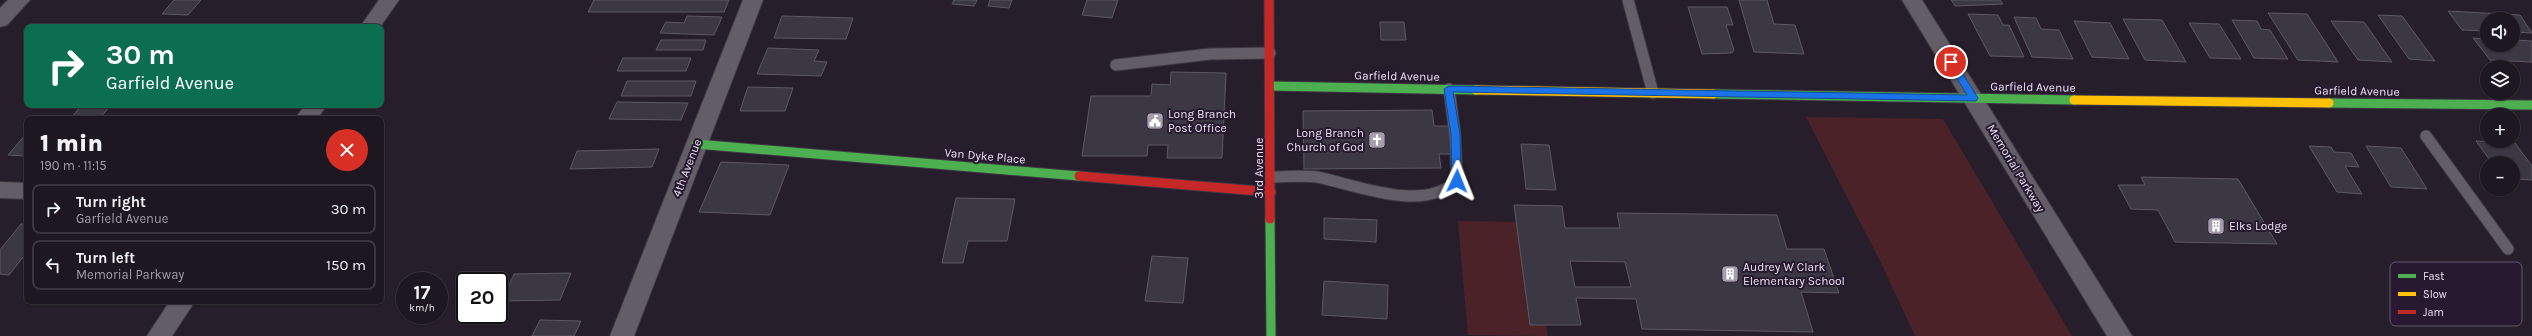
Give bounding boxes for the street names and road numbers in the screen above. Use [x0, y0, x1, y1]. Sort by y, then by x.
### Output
street label: Garfield Avenue [1354, 68, 1440, 84]
street label: Garfield Avenue [1990, 79, 2076, 95]
street label: Garfield Avenue [2314, 83, 2400, 99]
street label: Memorial Parkway [1984, 122, 2048, 215]
street label: 4th Avenue [670, 137, 704, 199]
street label: 3rd Avenue [1252, 138, 1266, 198]
street label: Van Dyke Place [944, 145, 1026, 167]

